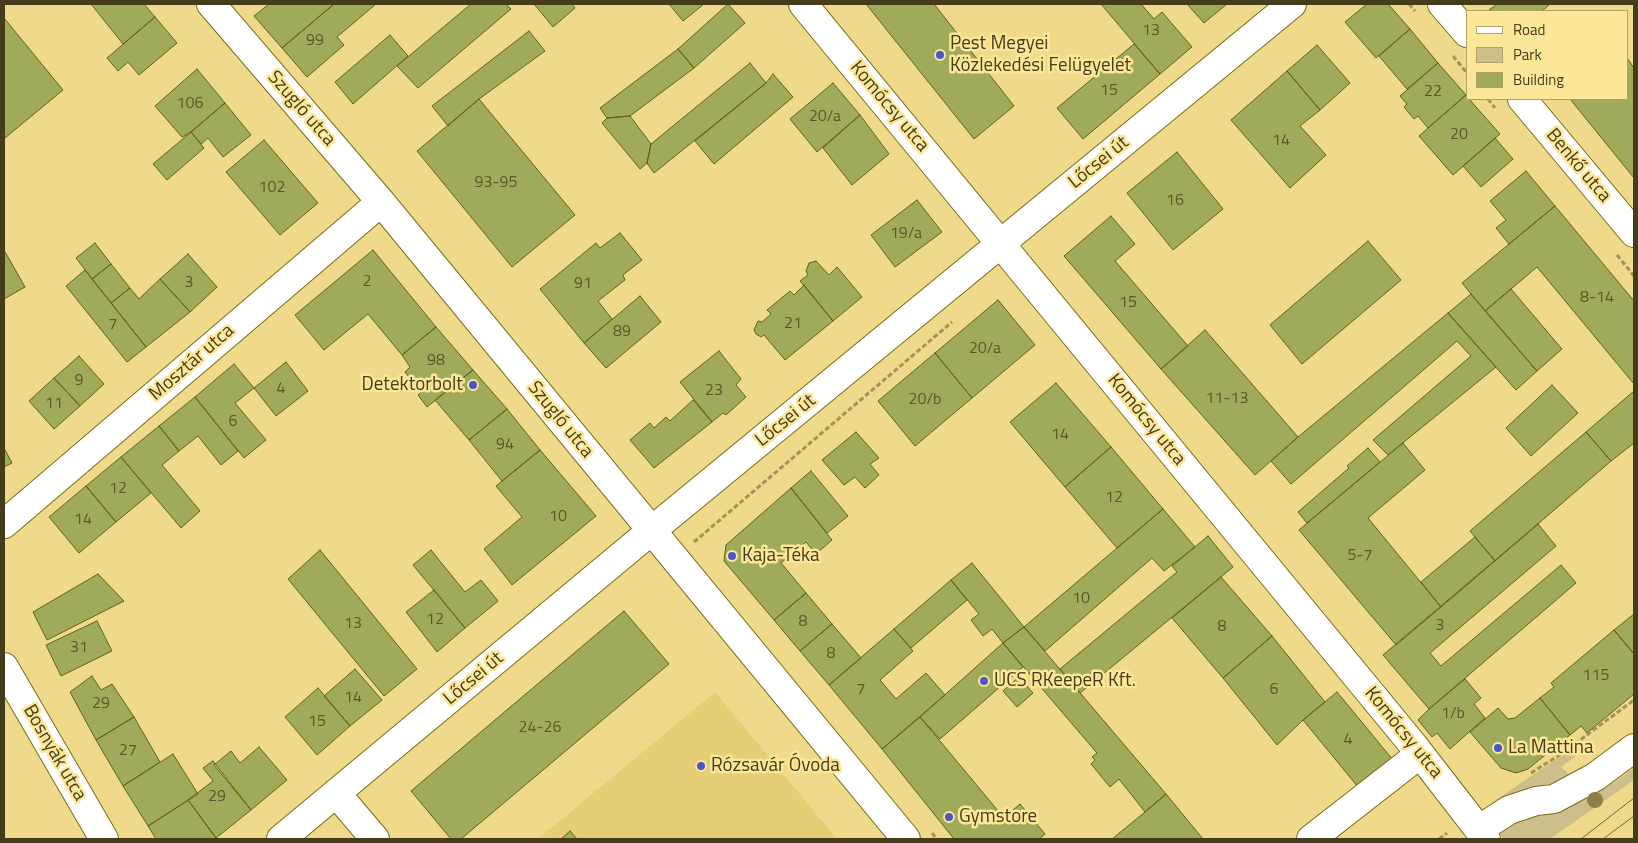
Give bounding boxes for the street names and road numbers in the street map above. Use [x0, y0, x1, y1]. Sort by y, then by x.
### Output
street label: Komócsy utca [844, 57, 934, 157]
street label: Szugló utca [262, 67, 340, 151]
street label: Benkő utca [1541, 125, 1615, 207]
street label: Lőcsei út [1064, 132, 1134, 194]
street label: Mosztár utca [145, 320, 239, 406]
street label: Komócsy utca [1102, 370, 1190, 470]
street label: Szugló utca [522, 377, 598, 463]
street label: Lőcsei út [751, 390, 821, 452]
street label: Lőcsei út [440, 647, 508, 711]
street label: Komócsy utca [1359, 683, 1447, 783]
street label: Bosnyák utca [17, 701, 91, 805]

